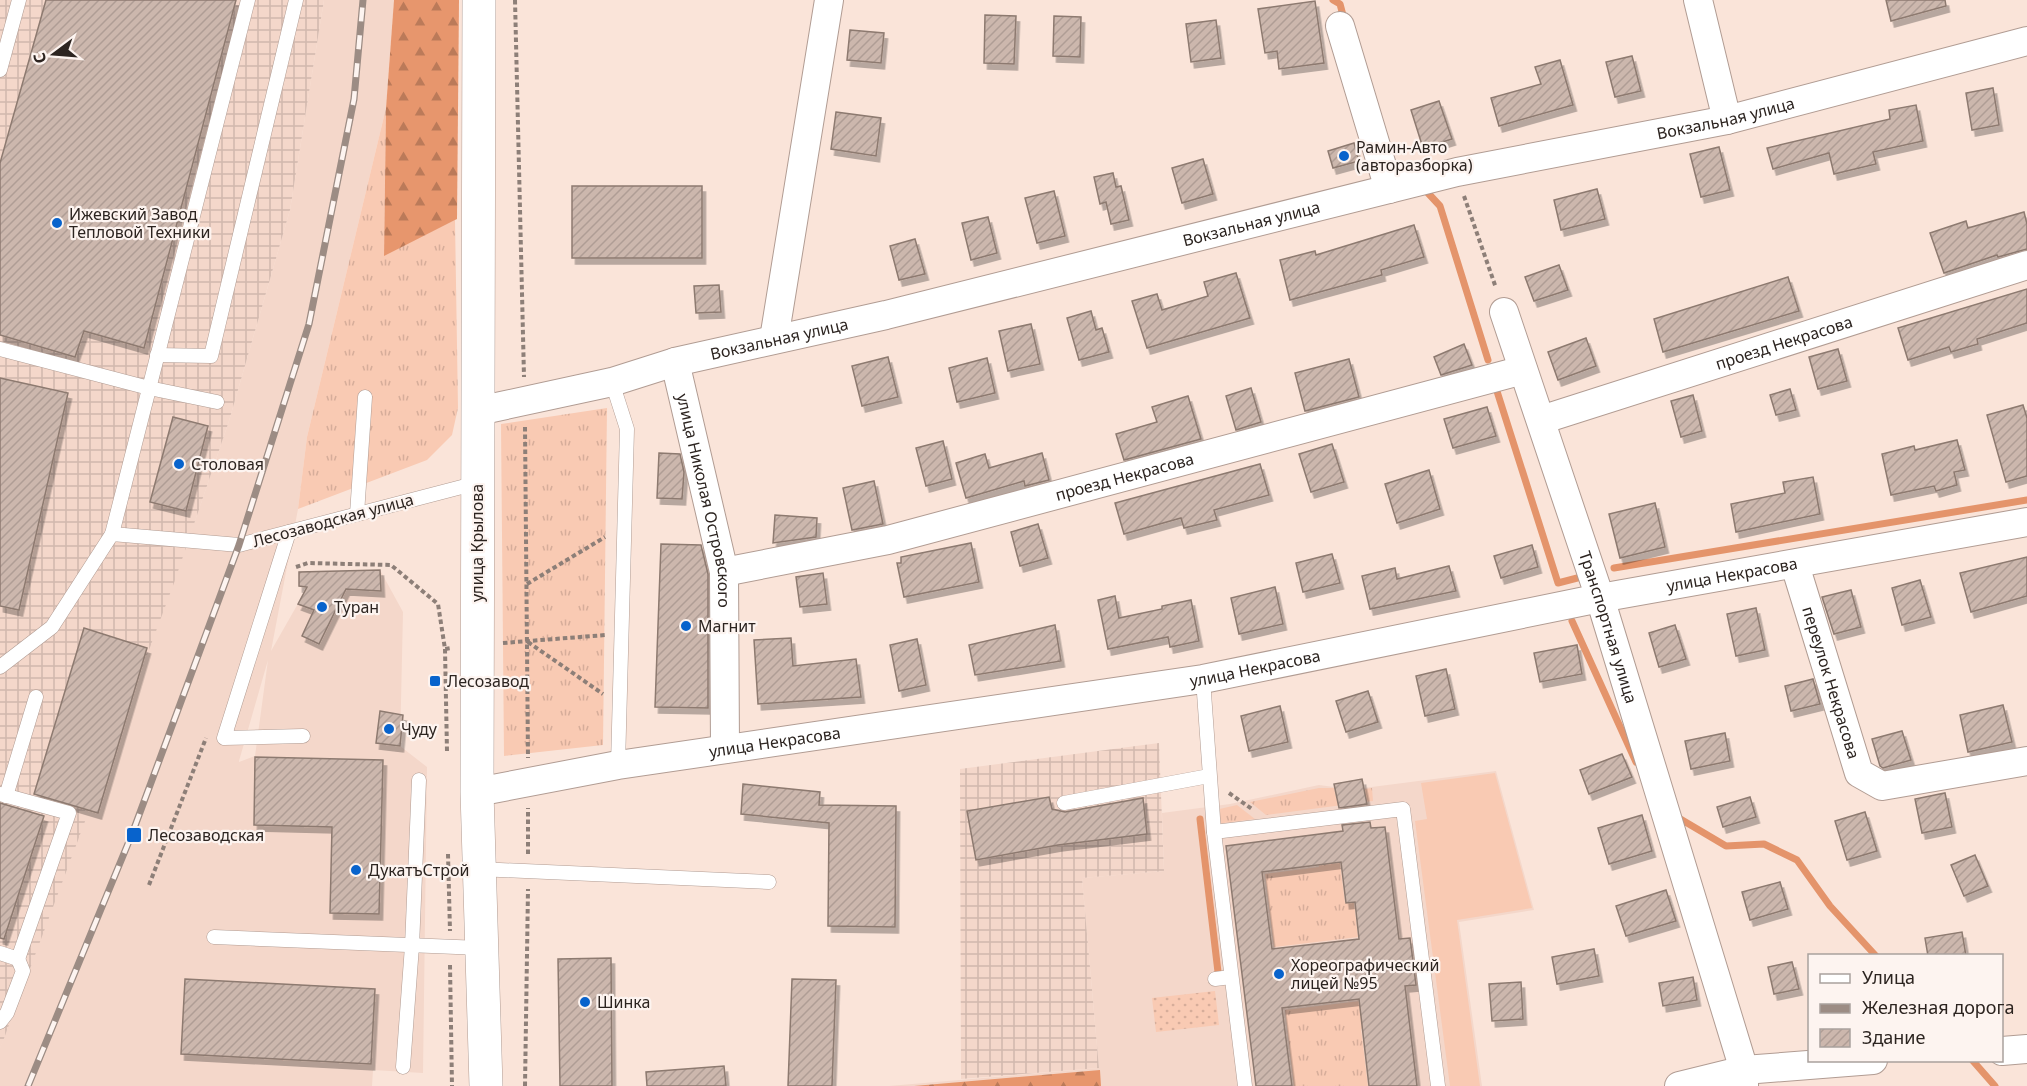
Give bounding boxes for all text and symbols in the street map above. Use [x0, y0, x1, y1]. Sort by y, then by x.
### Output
north arrow [24, 24, 84, 84]
text: С [28, 50, 52, 66]
street label: Вокзальная улица [1655, 92, 1797, 144]
place label: Рамин-Авто (авторазборка) [1356, 136, 1473, 176]
marker: Рамин-Авто (авторазборка) [1337, 149, 1351, 163]
street label: Вокзальная улица [1180, 196, 1322, 251]
place label: Ижевский Завод Тепловой Техники [69, 203, 210, 243]
marker: Ижевский Завод Тепловой Техники [50, 216, 64, 230]
street label: проезд Некрасова [1713, 310, 1855, 375]
street label: Вокзальная улица [708, 313, 850, 365]
street label: улица Николая Островского [672, 391, 735, 608]
street label: проезд Некрасова [1053, 448, 1196, 506]
place label: Столовая [191, 453, 264, 475]
marker: Столовая [172, 457, 186, 471]
street label: улица Крылова [466, 484, 488, 602]
street label: Лесозаводская улица [250, 488, 416, 552]
street label: Транспортная улица [1574, 548, 1643, 706]
street label: улица Некрасова [1665, 552, 1799, 597]
place label: Туран [334, 596, 379, 618]
marker: Туран [315, 600, 329, 614]
street label: переулок Некрасова [1797, 604, 1865, 762]
place label: Магнит [698, 615, 756, 637]
marker: Магнит [679, 619, 693, 633]
street label: улица Некрасова [1188, 644, 1322, 692]
place label: Лесозавод [447, 670, 529, 692]
marker: Лесозавод [428, 674, 442, 688]
place label: Чуду [401, 718, 438, 740]
street label: улица Некрасова [708, 721, 842, 762]
marker: Чуду [382, 722, 396, 736]
place label: Лесозаводская [148, 824, 264, 846]
marker: Лесозаводская [125, 826, 143, 844]
place label: ДукатъСтрой [368, 859, 469, 881]
marker: ДукатъСтрой [349, 863, 363, 877]
place label: Хореографический лицей №95 [1291, 954, 1440, 994]
legend [1808, 954, 2003, 1062]
text: Улица [1862, 965, 1915, 989]
marker: Хореографический лицей №95 [1272, 967, 1286, 981]
place label: Шинка [597, 991, 650, 1013]
marker: Шинка [578, 995, 592, 1009]
text: Железная дорога [1862, 995, 2014, 1019]
text: Здание [1862, 1025, 1926, 1049]

